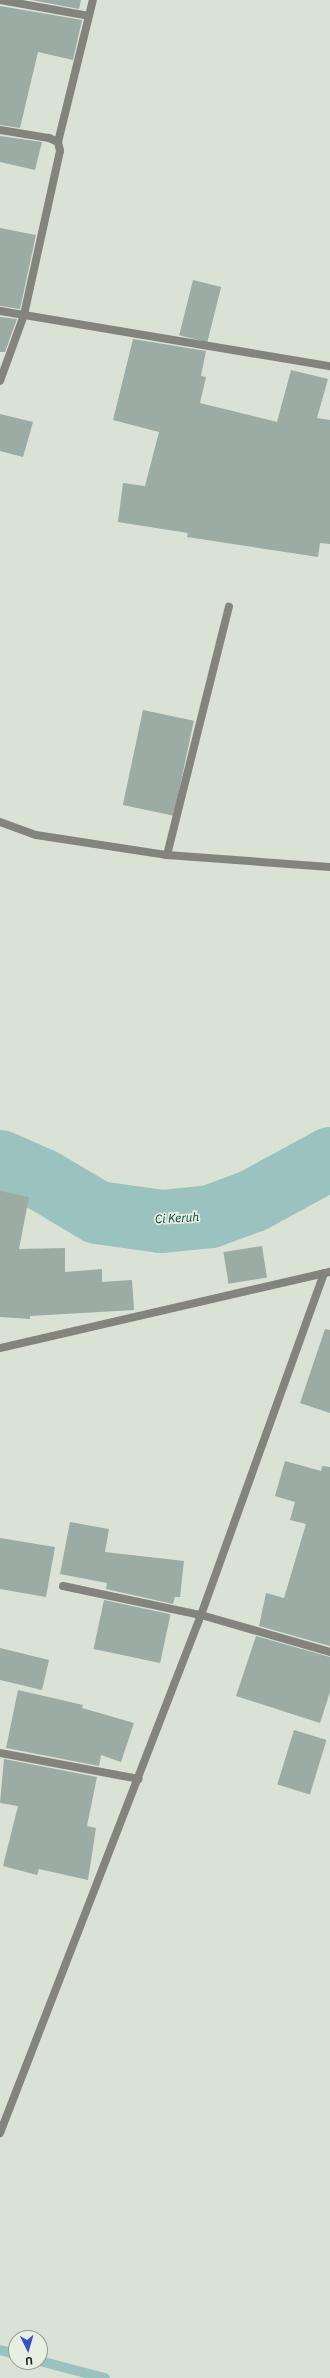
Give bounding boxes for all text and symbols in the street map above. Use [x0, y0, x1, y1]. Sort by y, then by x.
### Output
water label: Ci Keruh [155, 1210, 199, 1226]
north arrow [8, 2330, 48, 2370]
text: U [25, 2354, 33, 2368]

